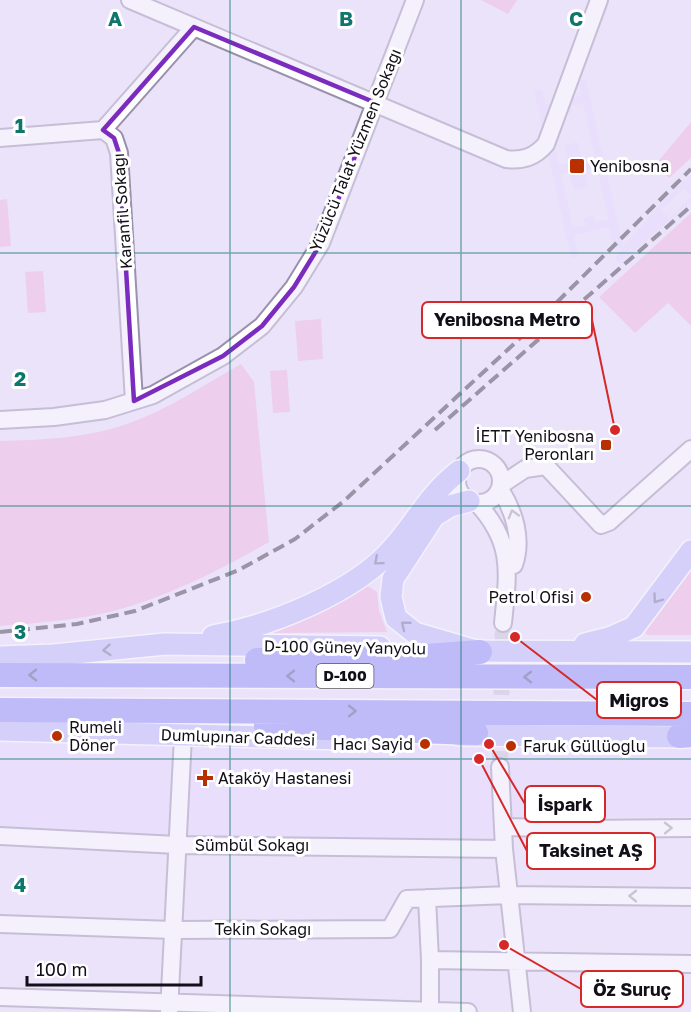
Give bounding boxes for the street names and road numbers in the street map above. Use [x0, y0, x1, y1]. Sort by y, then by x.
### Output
street label: Yüzücü Talat Yüzmen Sokağı [305, 45, 405, 255]
street label: Karanfil Sokağı [108, 152, 136, 270]
street label: D-100 Güney Yanyolu [264, 636, 426, 658]
road number: D-100 [316, 664, 374, 688]
street label: Dumlupınar Caddesi [160, 724, 316, 750]
street label: Sümbül Sokağı [195, 835, 309, 855]
street label: Tekin Sokağı [215, 919, 311, 939]

